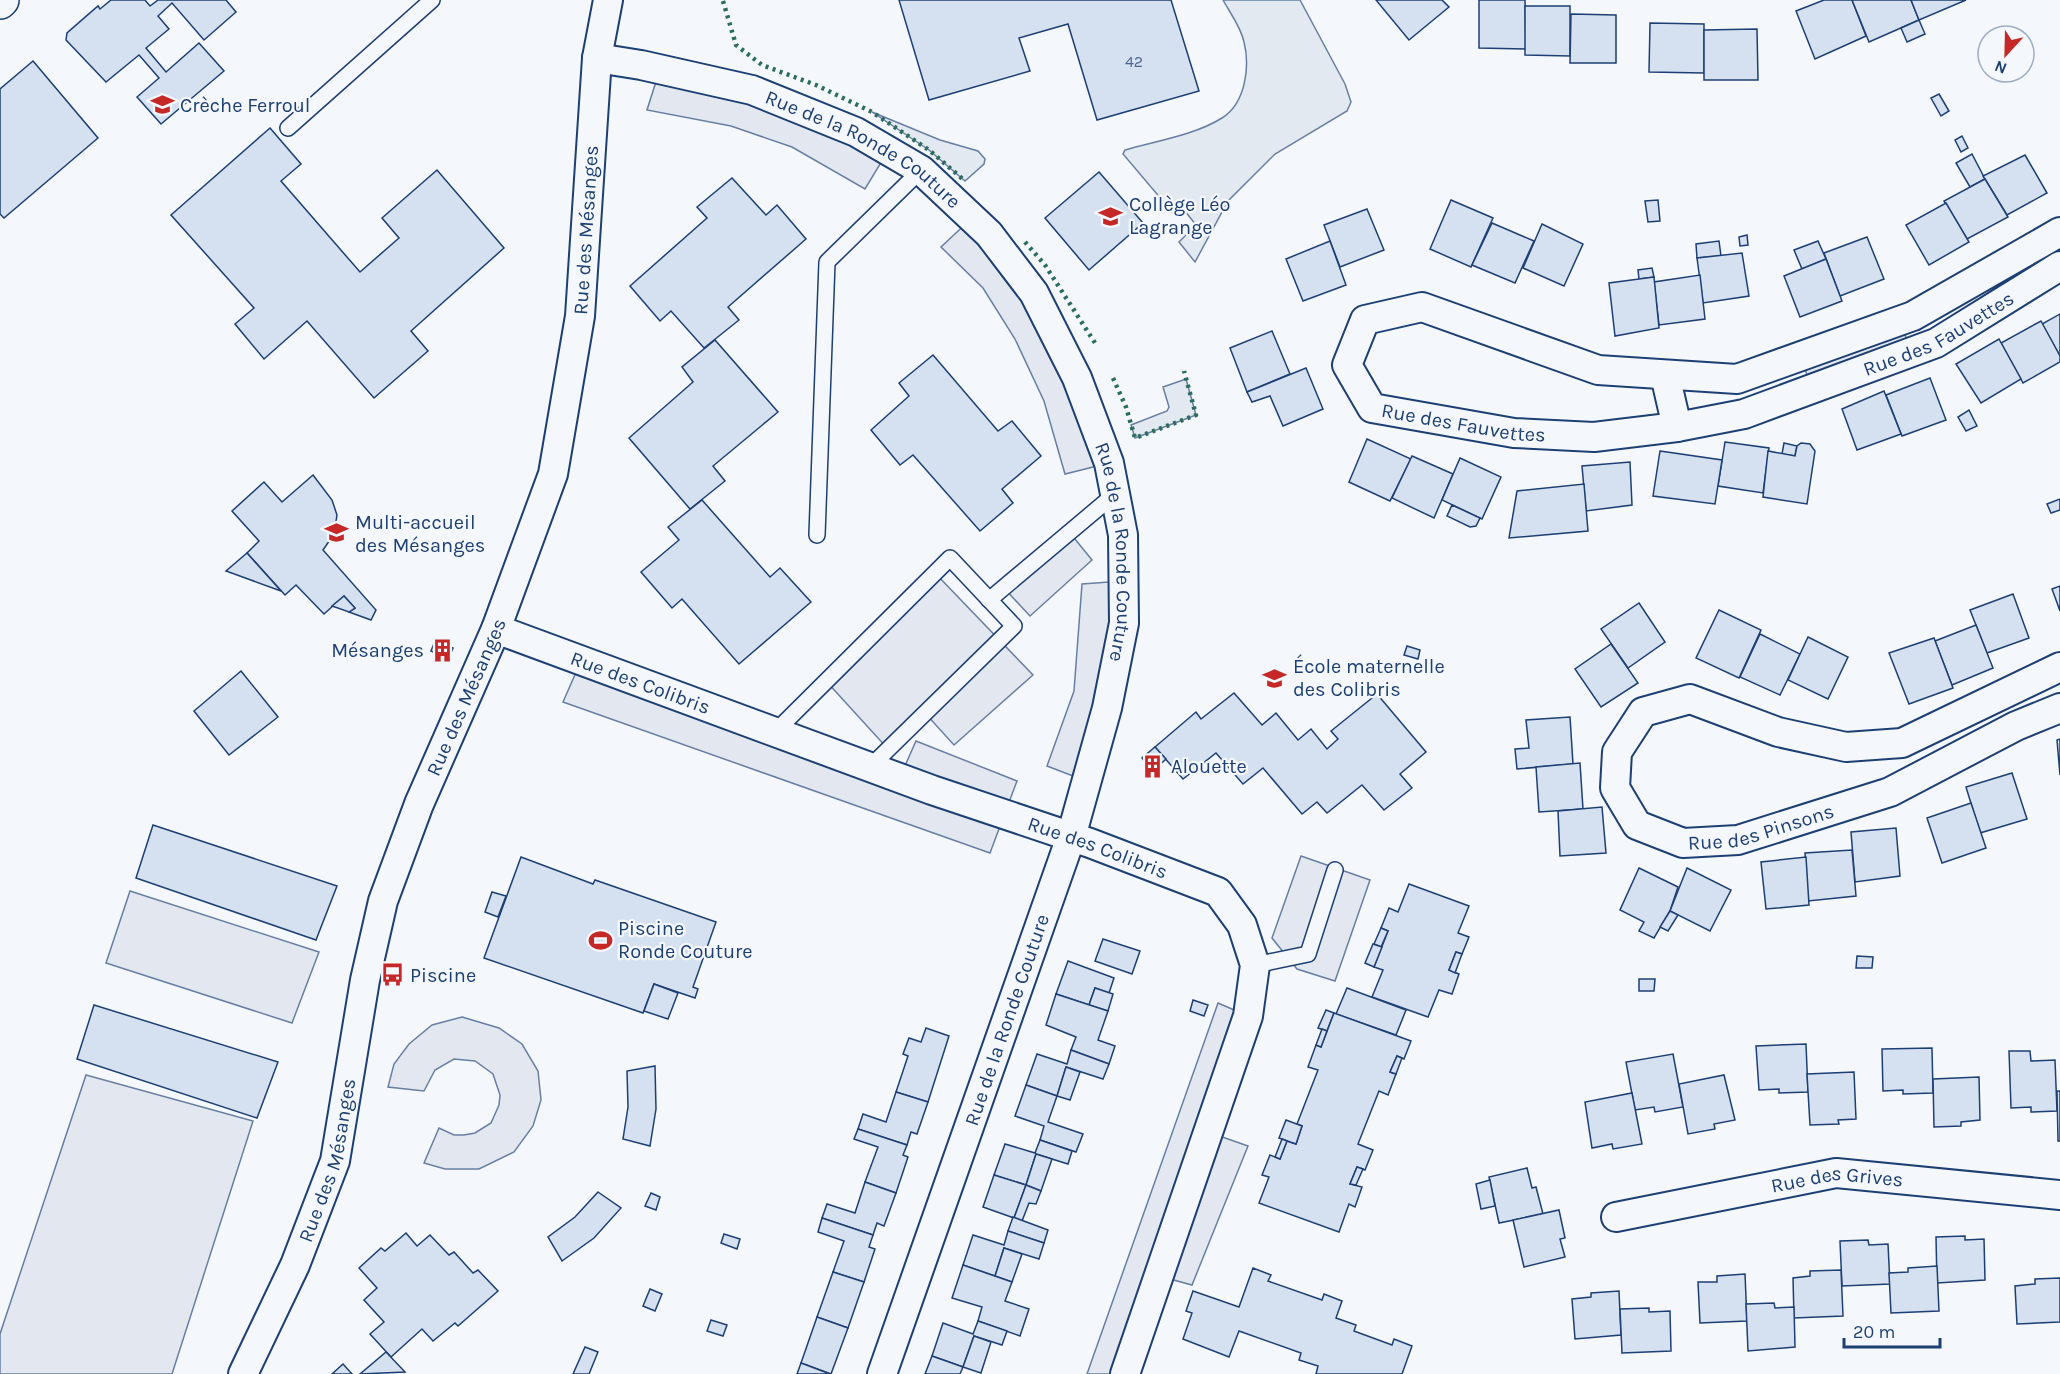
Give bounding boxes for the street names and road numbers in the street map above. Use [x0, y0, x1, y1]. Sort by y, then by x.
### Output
street label: Rue de la Ronde Couture [762, 85, 966, 213]
street label: Rue des Mésanges [569, 145, 603, 315]
street label: Rue des Fauvettes [1860, 286, 2018, 381]
street label: Rue des Fauvettes [1380, 398, 1546, 446]
street label: Rue de la Ronde Couture [1091, 439, 1136, 664]
street label: Rue des Mésanges [421, 615, 510, 779]
street label: Rue des Colibris [567, 646, 713, 719]
street label: Rue des Pinsons [1687, 799, 1837, 854]
street label: Rue des Colibris [1025, 811, 1171, 883]
street label: Rue de la Ronde Couture [960, 911, 1054, 1129]
street label: Rue des Mésanges [293, 1077, 360, 1245]
street label: Rue des Grives [1769, 1161, 1904, 1197]

